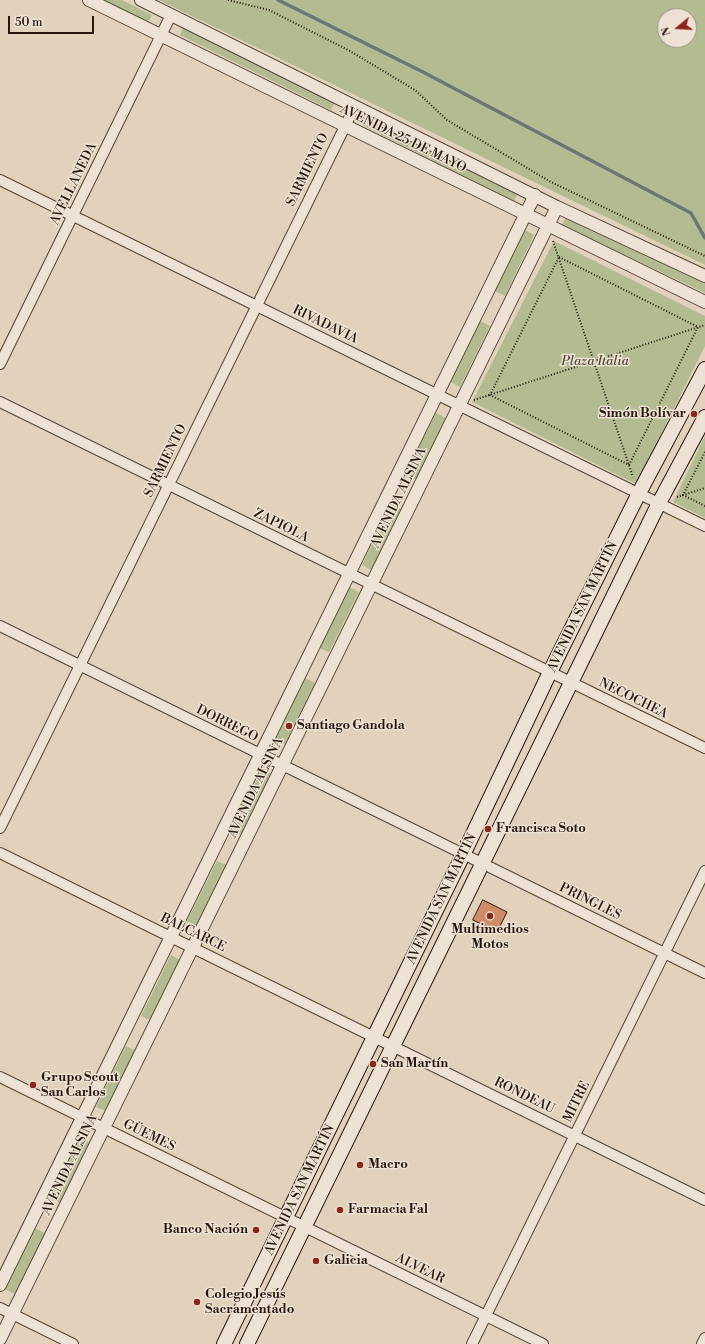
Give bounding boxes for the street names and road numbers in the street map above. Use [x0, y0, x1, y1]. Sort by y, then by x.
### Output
street label: AVENIDA 25 DE MAYO [337, 102, 469, 176]
street label: SARMIENTO [284, 131, 332, 209]
street label: AVELLANEDA [47, 140, 101, 228]
street label: RIVADAVIA [290, 303, 360, 347]
street label: SARMIENTO [142, 422, 190, 500]
street label: AVENIDA ALSINA [368, 445, 430, 551]
street label: ZAPIOLA [251, 506, 311, 546]
street label: AVENIDA SAN MARTÍN [545, 539, 621, 675]
street label: NECOCHEA [596, 676, 670, 722]
street label: DORREGO [193, 702, 261, 746]
street label: AVENIDA ALSINA [225, 735, 287, 841]
street label: AVENIDA SAN MARTÍN [404, 831, 480, 967]
street label: PRINGLES [556, 880, 624, 924]
street label: BALCARCE [158, 910, 228, 956]
street label: RONDEAU [491, 1075, 557, 1117]
street label: MITRE [560, 1079, 594, 1125]
street label: AVENIDA ALSINA [39, 1112, 101, 1218]
street label: GÜEMES [120, 1117, 178, 1155]
street label: AVENIDA SAN MARTÍN [262, 1122, 338, 1258]
street label: ALVEAR [393, 1251, 447, 1287]

